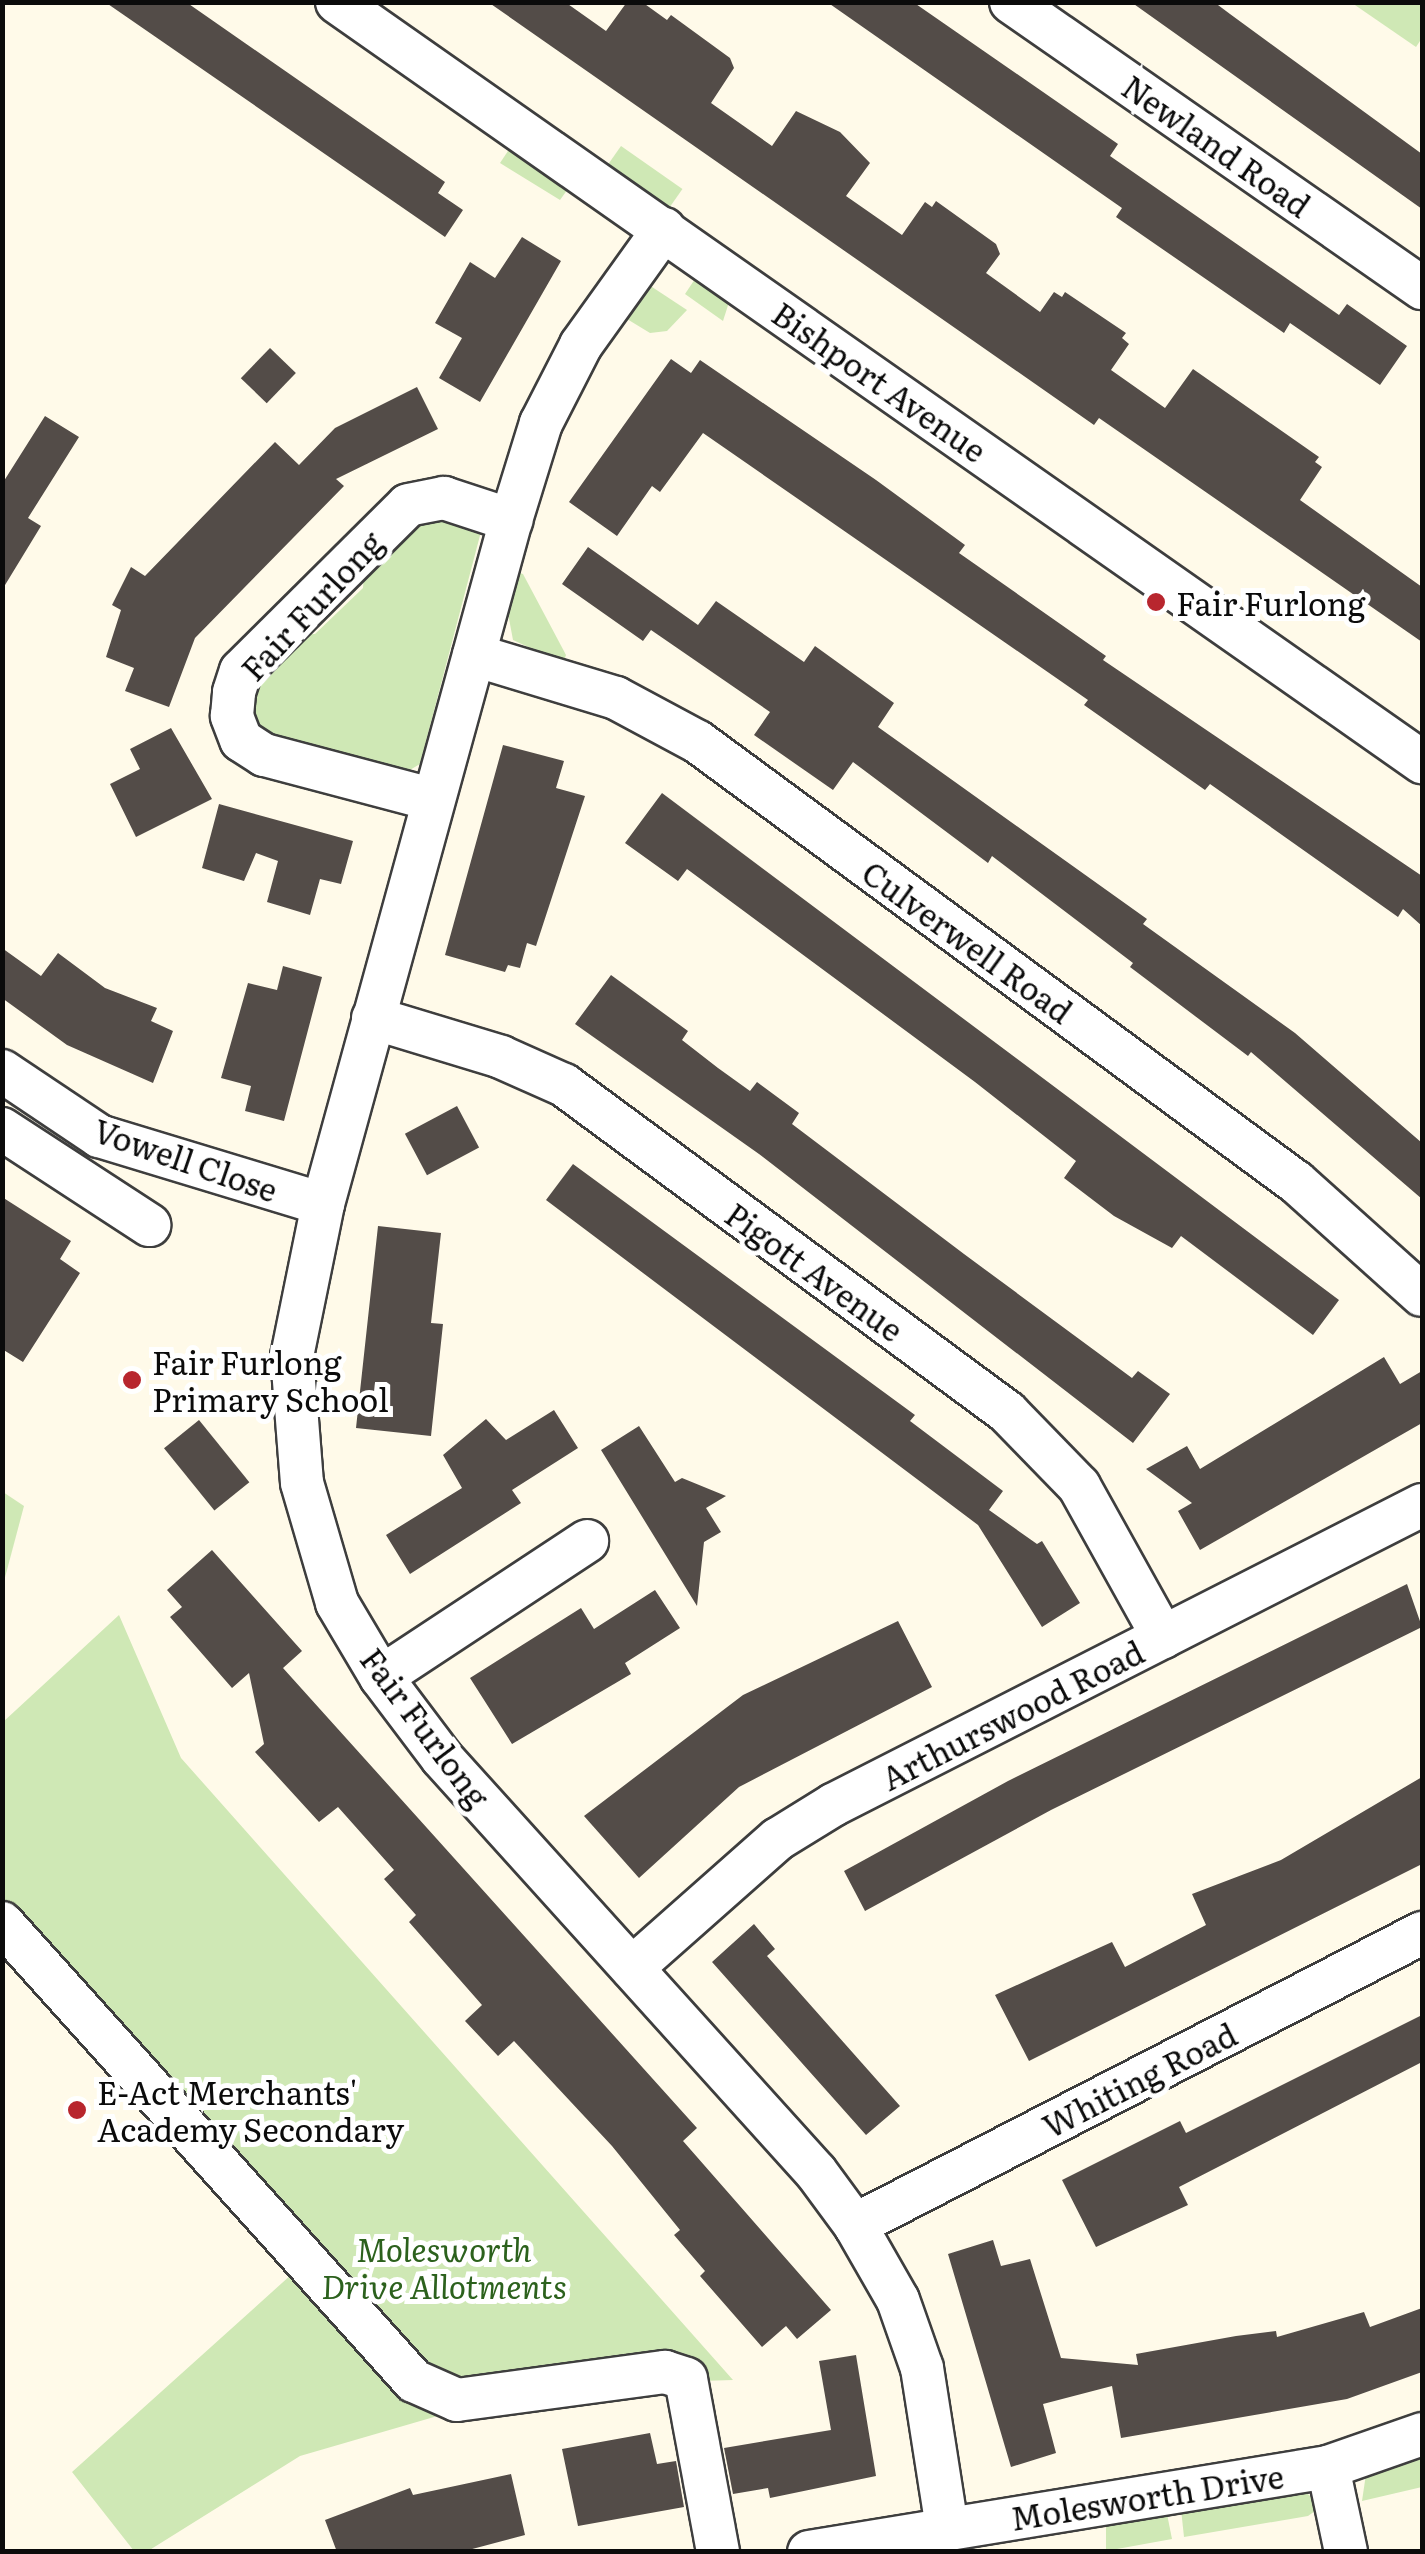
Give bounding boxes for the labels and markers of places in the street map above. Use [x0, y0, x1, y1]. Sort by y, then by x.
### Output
place label: Fair Furlong [1176, 583, 1366, 621]
marker: Fair Furlong [1145, 591, 1167, 613]
place label: Fair Furlong Primary School [152, 1343, 389, 1418]
marker: Fair Furlong Primary School [121, 1369, 143, 1391]
place label: E-Act Merchants' Academy Secondary [97, 2073, 404, 2148]
marker: E-Act Merchants' Academy Secondary [66, 2099, 88, 2121]

